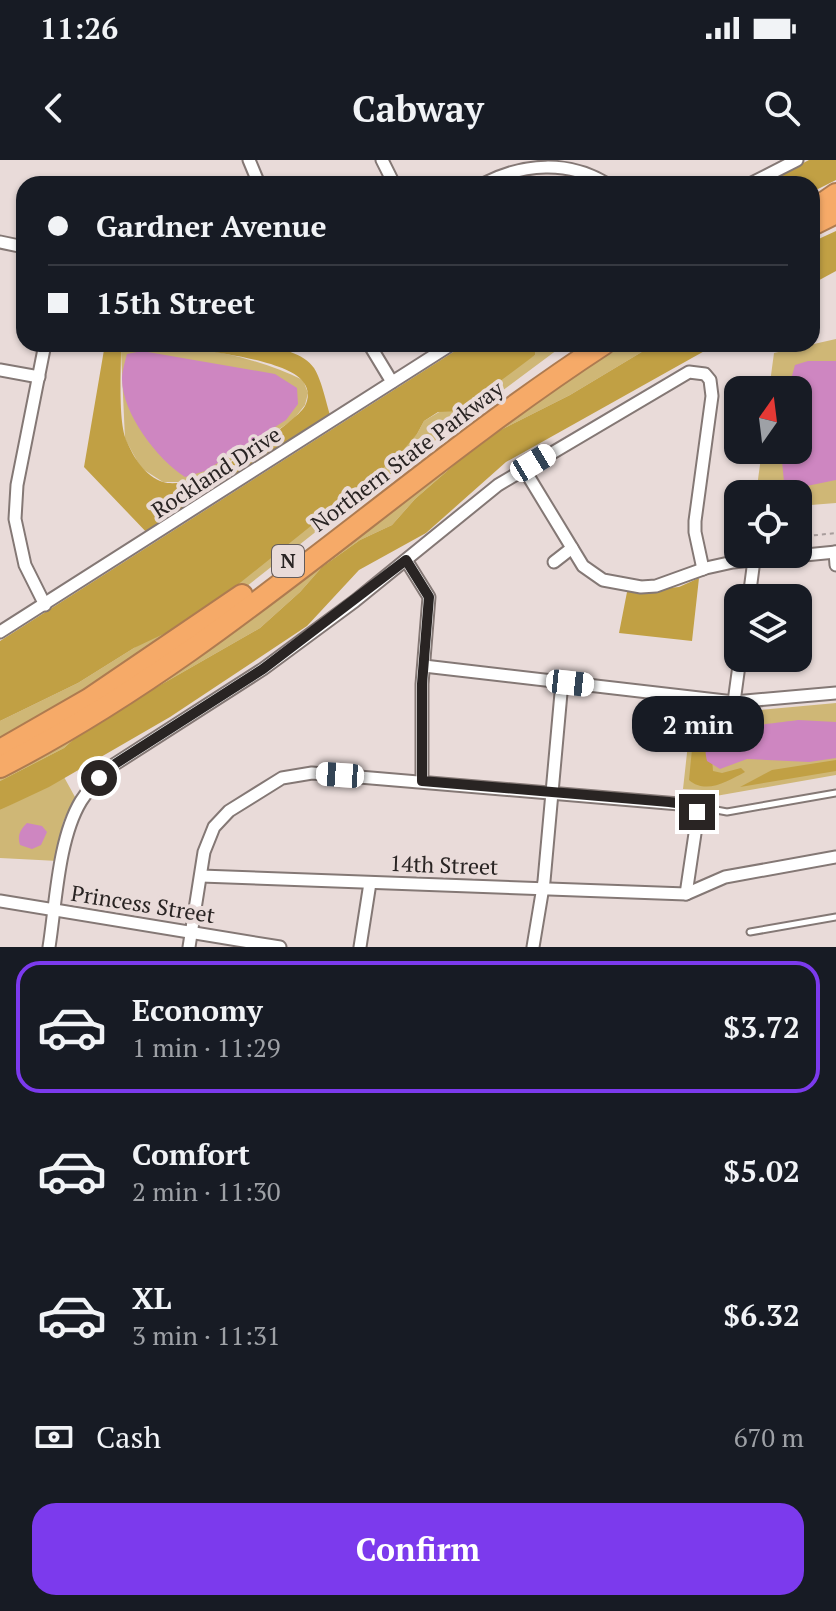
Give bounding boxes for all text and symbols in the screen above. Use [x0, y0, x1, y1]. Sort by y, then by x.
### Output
text: 11:26 [40, 8, 118, 48]
text: Cabway [352, 85, 484, 132]
icon: back [32, 86, 76, 130]
icon: search [760, 86, 804, 130]
text: Gardner Avenue [96, 206, 327, 246]
text: 15th Street [96, 283, 255, 323]
street label: Northern State Parkway [305, 373, 509, 537]
north arrow [724, 376, 812, 464]
map controls [724, 376, 812, 672]
street label: Rockland Drive [146, 419, 286, 524]
car [506, 440, 560, 486]
button: locate [724, 480, 812, 568]
road number: N [272, 545, 304, 577]
button: layers [724, 584, 812, 672]
car [545, 669, 595, 697]
callout: 2 min [631, 696, 763, 752]
text: 2 min [662, 707, 734, 741]
route start [81, 760, 117, 796]
car [315, 761, 365, 789]
route end [679, 794, 715, 830]
street label: 14th Street [389, 848, 499, 881]
street label: Princess Street [69, 878, 217, 929]
text: Economy [132, 990, 263, 1030]
icon: car [36, 991, 108, 1063]
text: $3.72 [723, 1007, 800, 1047]
text: 1 min · 11:29 [132, 1030, 281, 1064]
text: Comfort [132, 1134, 250, 1174]
icon: car [36, 1135, 108, 1207]
text: $5.02 [723, 1151, 800, 1191]
text: 2 min · 11:30 [132, 1174, 281, 1208]
text: XL [132, 1278, 171, 1318]
icon: car [36, 1279, 108, 1351]
text: $6.32 [723, 1295, 800, 1335]
text: 3 min · 11:31 [132, 1318, 281, 1352]
icon: cash [32, 1415, 76, 1459]
text: Cash [96, 1417, 161, 1457]
text: 670 m [734, 1420, 804, 1454]
button: Confirm [32, 1503, 804, 1595]

